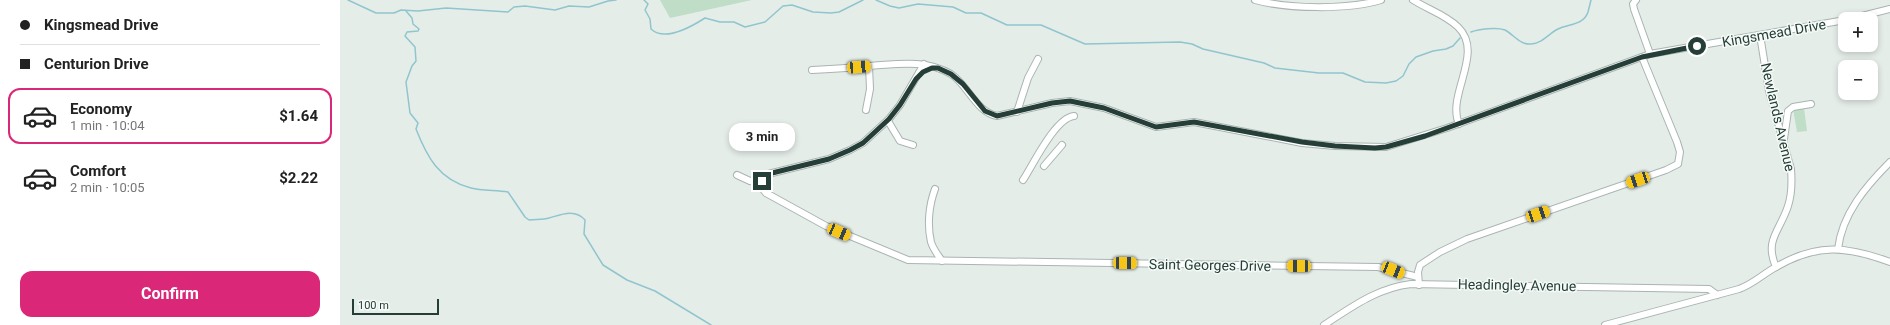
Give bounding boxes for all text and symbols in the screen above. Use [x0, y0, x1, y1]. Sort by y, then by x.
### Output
map controls [1838, 12, 1878, 100]
button: + [1838, 12, 1878, 52]
text: Kingsmead Drive [44, 16, 158, 34]
street label: Kingsmead Drive [1721, 16, 1827, 50]
route start [1688, 37, 1706, 55]
text: Centurion Drive [44, 55, 149, 73]
car [847, 60, 871, 74]
button: − [1838, 60, 1878, 100]
street label: Newlands Avenue [1758, 61, 1798, 173]
icon: car [22, 98, 58, 134]
text: Economy [70, 100, 132, 118]
text: $1.64 [279, 107, 318, 125]
text: 1 min · 10:04 [70, 118, 145, 133]
callout: 3 min [729, 123, 795, 151]
text: 3 min [746, 129, 778, 144]
icon: car [22, 160, 58, 196]
text: Comfort [70, 162, 126, 180]
text: $2.22 [279, 169, 318, 187]
car [1625, 170, 1651, 190]
route end [753, 172, 771, 190]
text: 2 min · 10:05 [70, 180, 145, 195]
car [1525, 204, 1551, 224]
car [826, 222, 852, 242]
street label: Saint Georges Drive [1149, 256, 1271, 274]
car [1113, 257, 1137, 269]
car [1287, 260, 1311, 272]
car [1380, 260, 1406, 280]
button: Confirm [20, 271, 320, 317]
street label: Headingley Avenue [1458, 276, 1576, 294]
scale bar [352, 297, 439, 316]
text: 100 m [358, 299, 389, 312]

